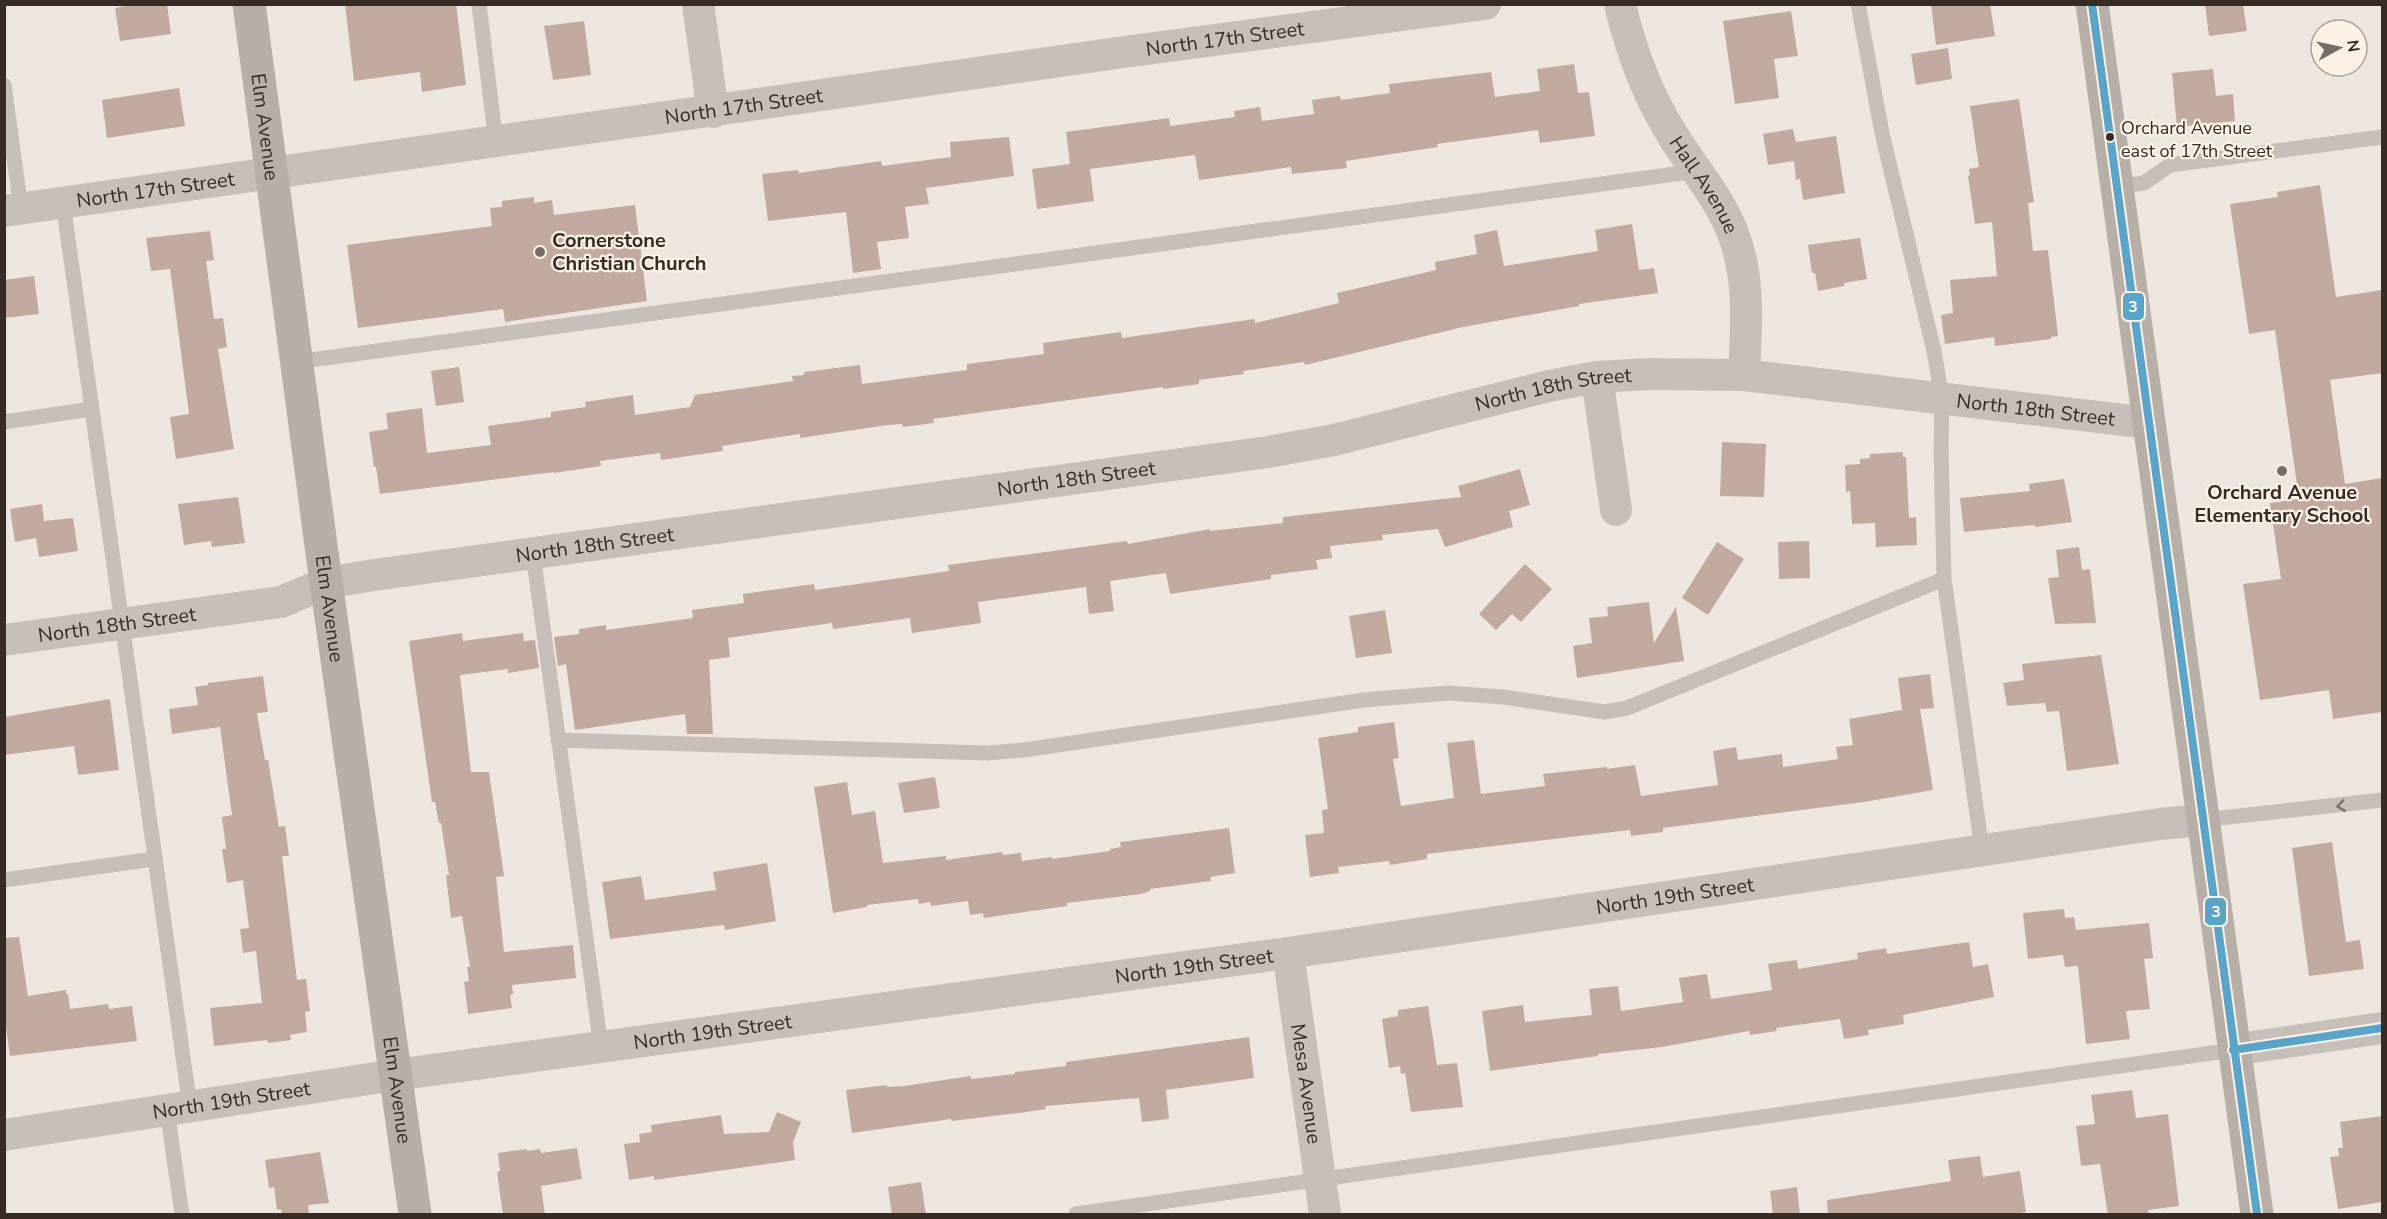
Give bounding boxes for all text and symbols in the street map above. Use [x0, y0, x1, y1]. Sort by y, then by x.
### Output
street label: North 17th Street [1144, 15, 1307, 63]
north arrow [2309, 18, 2369, 78]
text: N [2341, 39, 2365, 54]
street label: Elm Avenue [244, 72, 285, 182]
street label: North 17th Street [663, 82, 825, 131]
place label: Orchard Avenue east of 17th Street [2121, 116, 2273, 163]
street label: Hall Avenue [1663, 131, 1745, 238]
marker: Orchard Avenue east of 17th Street [2104, 131, 2116, 143]
street label: North 17th Street [75, 165, 237, 215]
place label: Cornerstone Christian Church [552, 227, 706, 277]
marker: Cornerstone Christian Church [533, 245, 547, 259]
line badge: 3 [2122, 292, 2145, 321]
text: 3 [2128, 296, 2138, 318]
street label: North 18th Street [1472, 362, 1633, 418]
street label: North 18th Street [1955, 387, 2117, 433]
street label: North 18th Street [996, 455, 1158, 503]
marker: Orchard Avenue Elementary School [2275, 464, 2289, 478]
place label: Orchard Avenue Elementary School [2194, 479, 2370, 529]
street label: North 18th Street [514, 521, 677, 569]
street label: Elm Avenue [308, 553, 350, 664]
street label: North 18th Street [36, 601, 199, 649]
one-way arrow [2337, 799, 2346, 811]
street label: North 19th Street [1594, 871, 1757, 921]
line badge: 3 [2204, 897, 2227, 926]
text: 3 [2211, 901, 2221, 923]
street label: North 19th Street [1113, 942, 1276, 990]
street label: North 19th Street [632, 1008, 794, 1056]
street label: Mesa Avenue [1284, 1022, 1328, 1146]
street label: Elm Avenue [376, 1035, 418, 1145]
street label: North 19th Street [151, 1075, 313, 1126]

